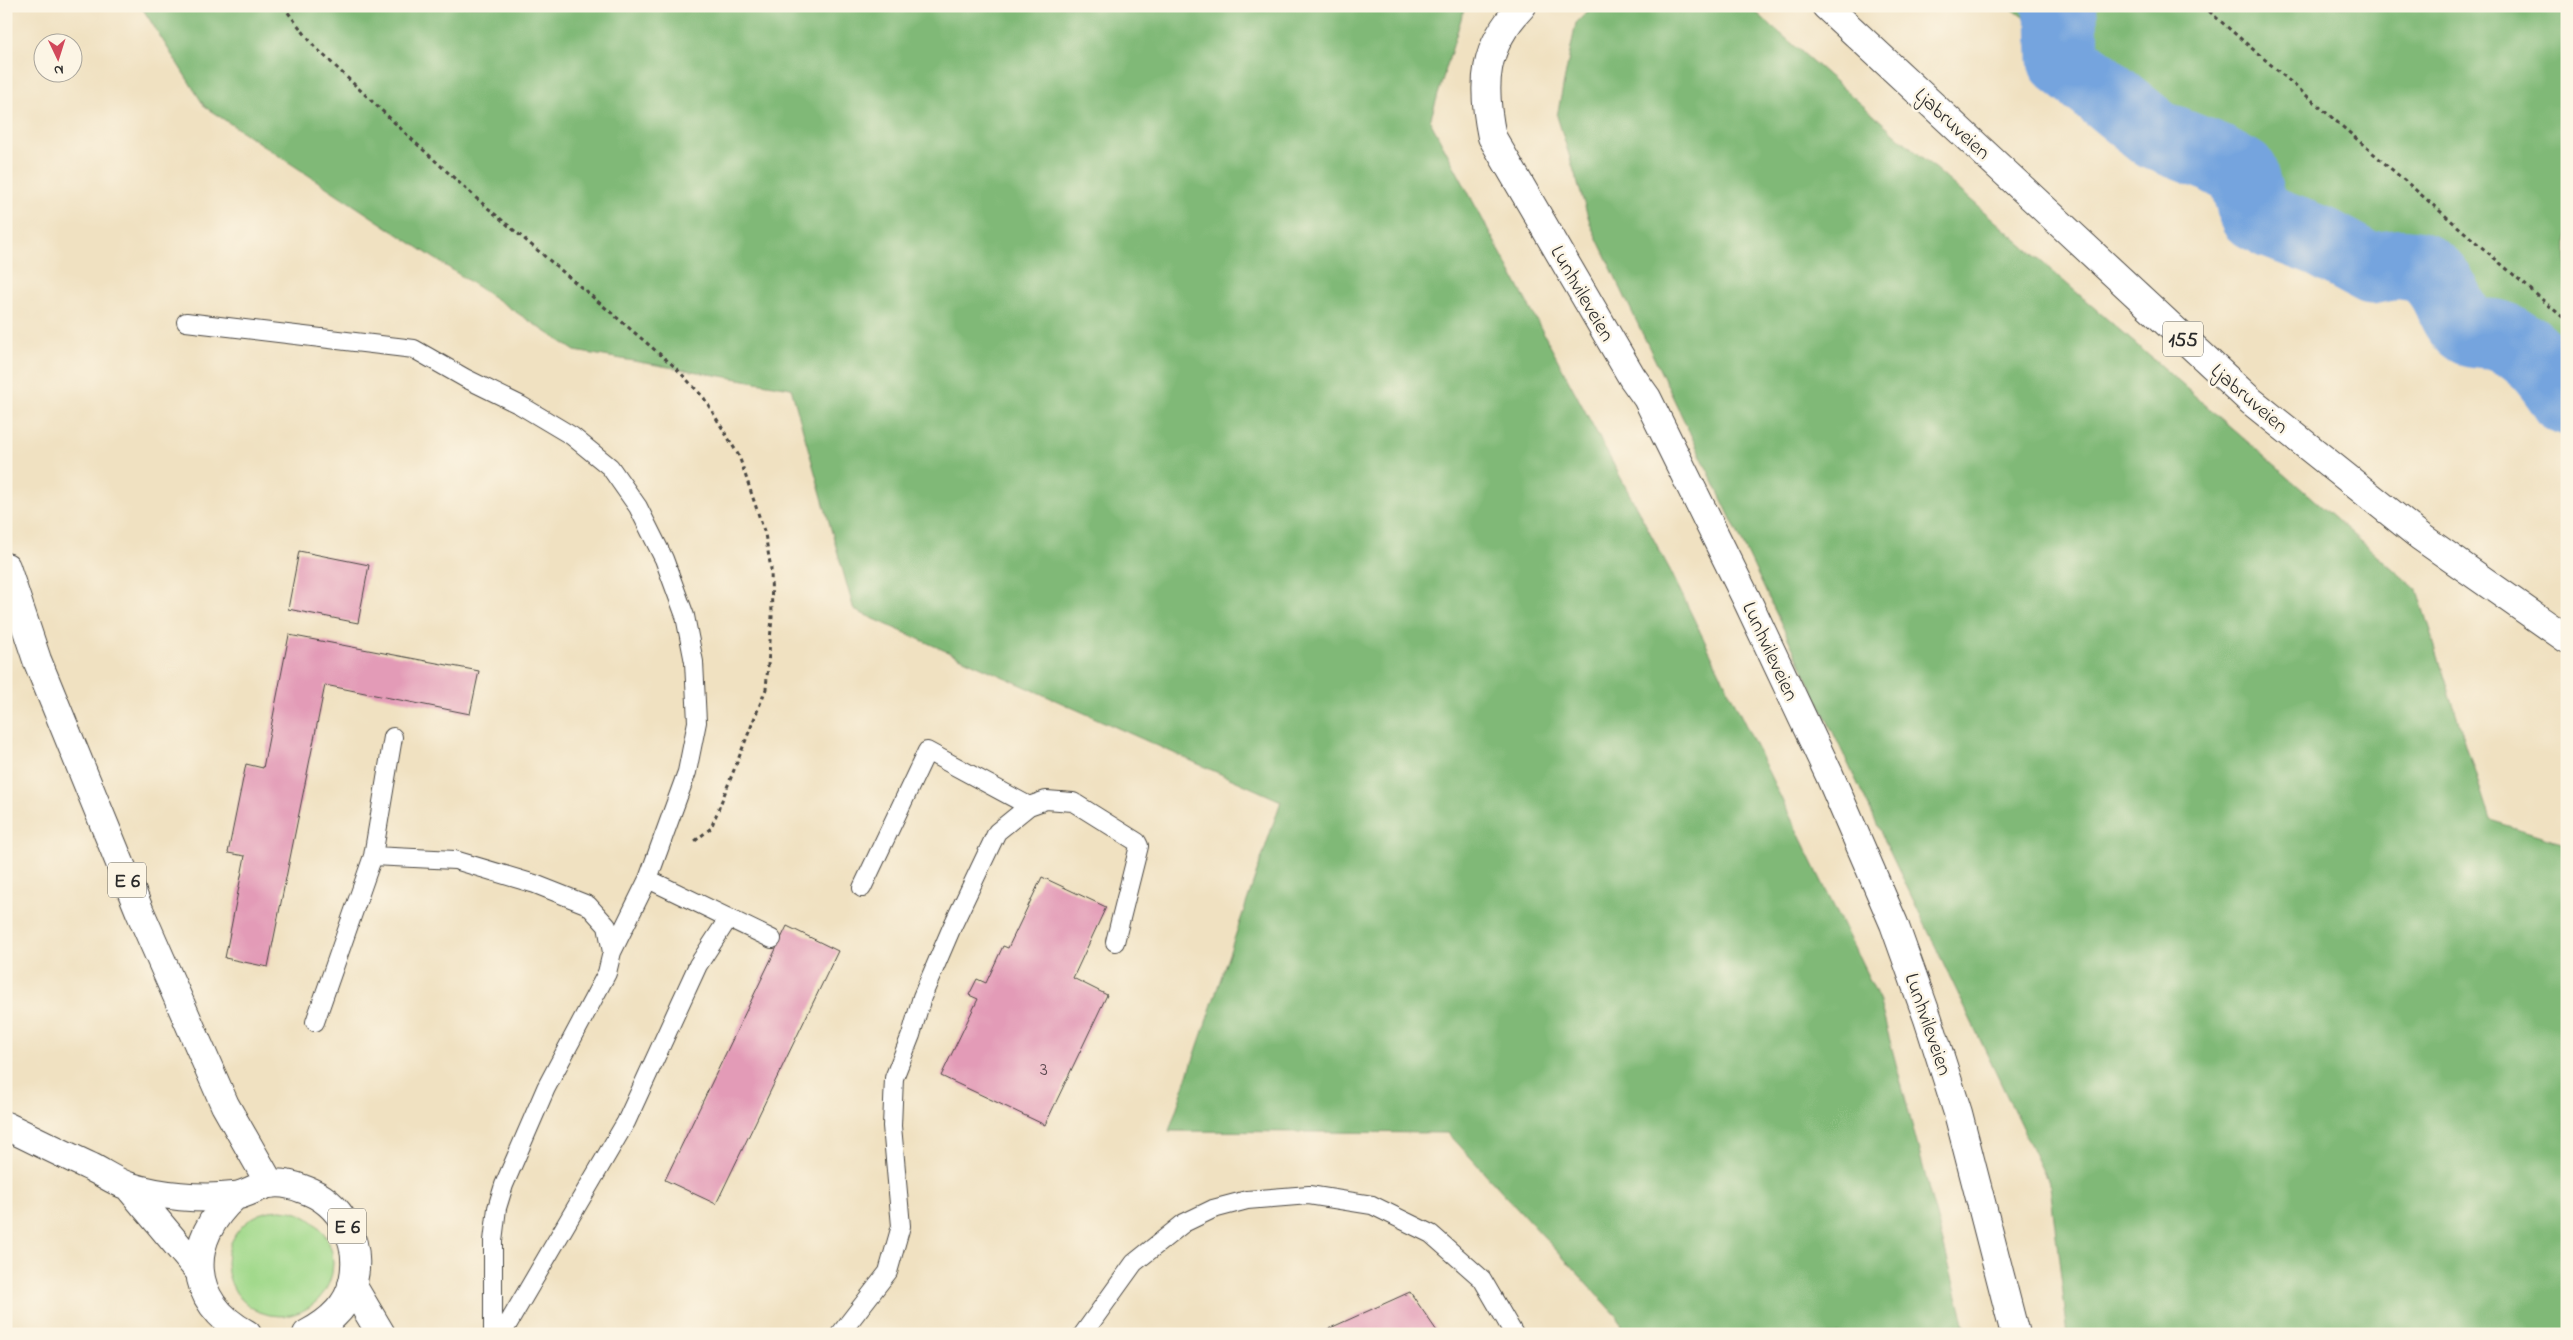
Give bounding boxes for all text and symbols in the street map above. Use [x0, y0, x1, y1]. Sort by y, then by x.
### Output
north arrow [32, 32, 82, 82]
text: N [53, 59, 64, 80]
street label: Ljabruveien [1907, 81, 1996, 168]
street label: Lunhvileveien [1542, 240, 1621, 348]
road number: 155 [2163, 322, 2203, 356]
street label: Ljabruveien [2203, 357, 2294, 442]
street label: Lunhvileveien [1733, 597, 1805, 706]
road number: E 6 [108, 862, 146, 898]
street label: Lunhvileveien [1896, 969, 1959, 1080]
house number: 3 [1040, 1057, 1048, 1084]
road number: E 6 [328, 1208, 366, 1244]

